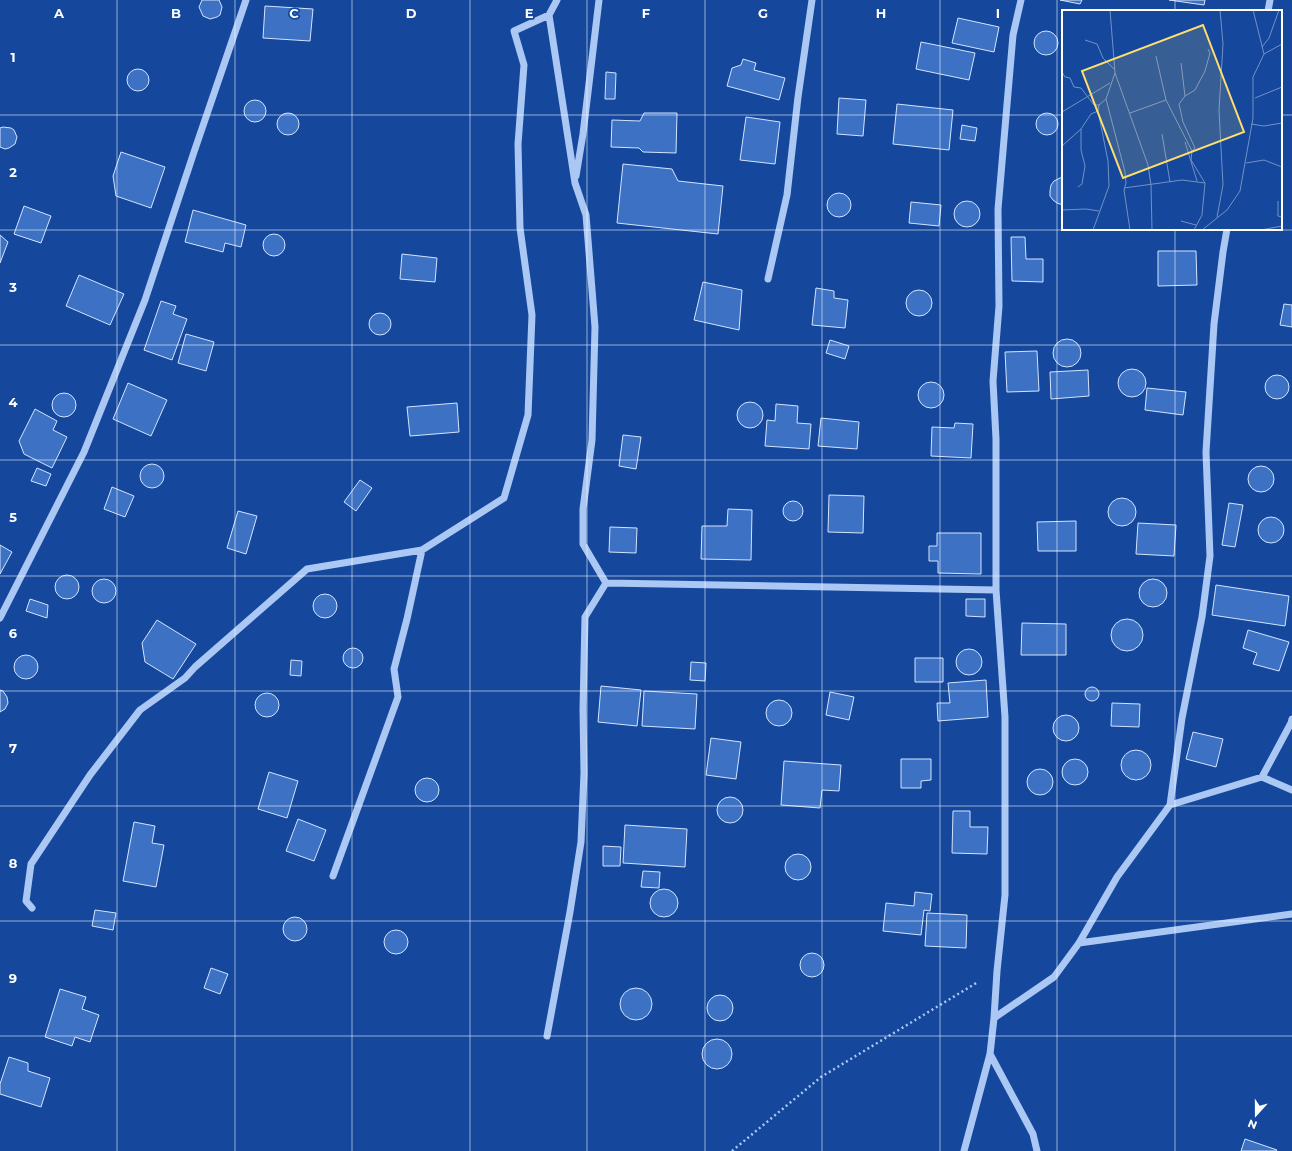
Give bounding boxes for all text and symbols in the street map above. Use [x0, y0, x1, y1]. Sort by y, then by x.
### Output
text: A [53, 5, 65, 21]
text: B [171, 5, 181, 21]
text: C [289, 5, 299, 21]
text: D [406, 5, 417, 21]
text: E [525, 5, 534, 21]
text: F [642, 5, 650, 21]
text: G [758, 5, 768, 21]
text: H [876, 5, 886, 21]
text: I [996, 5, 1000, 21]
inset map [1062, 10, 1282, 230]
text: 1 [10, 49, 16, 65]
text: 2 [9, 164, 17, 180]
text: 3 [8, 279, 17, 295]
text: 4 [9, 394, 18, 410]
text: 5 [9, 509, 17, 525]
text: 6 [9, 625, 18, 641]
text: 7 [9, 740, 17, 756]
text: 8 [9, 855, 18, 871]
text: 9 [9, 970, 17, 986]
north arrow [1236, 1095, 1276, 1135]
text: N [1246, 1116, 1259, 1132]

